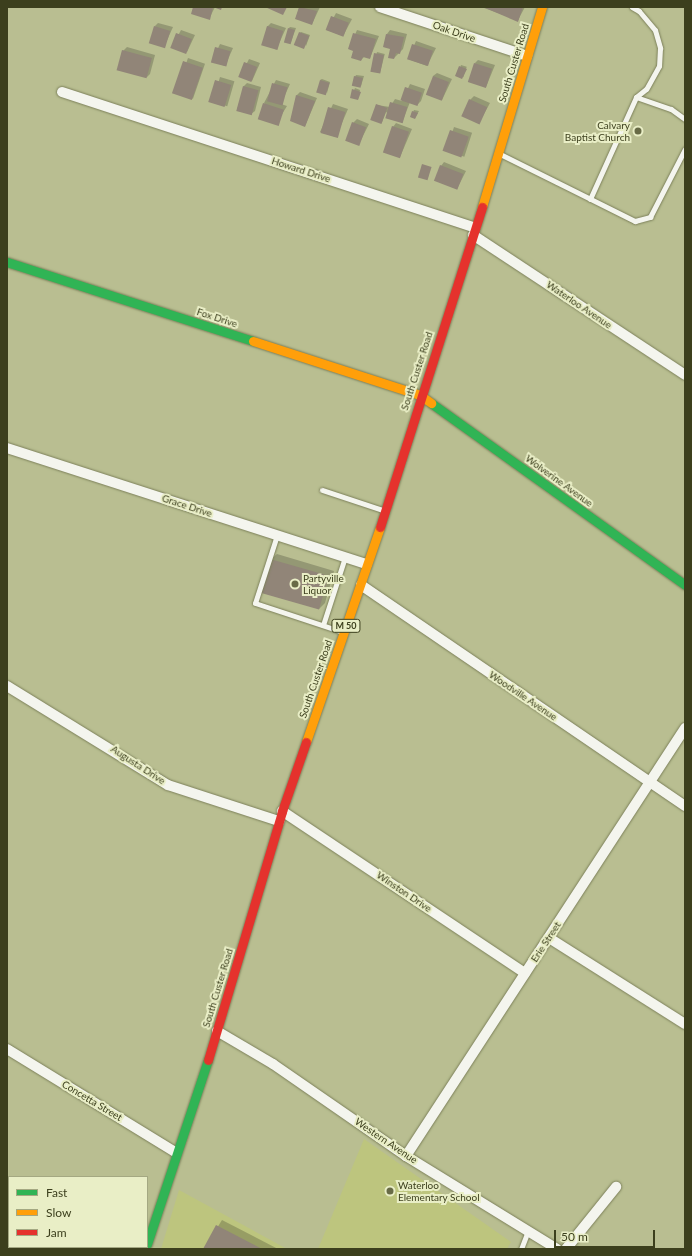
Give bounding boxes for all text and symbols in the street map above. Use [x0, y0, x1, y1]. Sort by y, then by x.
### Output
street label: Oak Drive [431, 19, 477, 45]
street label: South Custer Road [496, 22, 532, 104]
place label: Calvary Baptist Church [565, 119, 630, 142]
marker: Calvary Baptist Church [633, 126, 643, 136]
street label: Howard Drive [270, 155, 332, 185]
street label: Waterloo Avenue [544, 279, 614, 331]
street label: Fox Drive [195, 306, 239, 330]
street label: South Custer Road [399, 330, 435, 412]
street label: Wolverine Avenue [523, 452, 595, 510]
street label: Grace Drive [160, 492, 214, 520]
place label: Partyville Liquor [303, 572, 344, 596]
marker: Partyville Liquor [290, 579, 300, 589]
road number: M 50 [331, 619, 361, 633]
street label: South Custer Road [297, 638, 335, 720]
street label: Woodville Avenue [487, 669, 559, 723]
street label: Augusta Drive [109, 743, 167, 787]
street label: Winston Drive [374, 869, 434, 915]
street label: Erie Street [528, 920, 564, 964]
street label: South Custer Road [200, 947, 236, 1029]
street label: Concetta Street [60, 1078, 124, 1124]
street label: Western Avenue [352, 1116, 420, 1166]
legend [8, 1176, 148, 1248]
place label: Waterloo Elementary School [398, 1179, 480, 1202]
text: Fast [46, 1185, 67, 1200]
marker: Waterloo Elementary School [385, 1186, 395, 1196]
text: Slow [46, 1205, 71, 1220]
scale bar [556, 1222, 657, 1248]
text: Jam [46, 1225, 67, 1240]
text: 50 m [561, 1229, 588, 1244]

